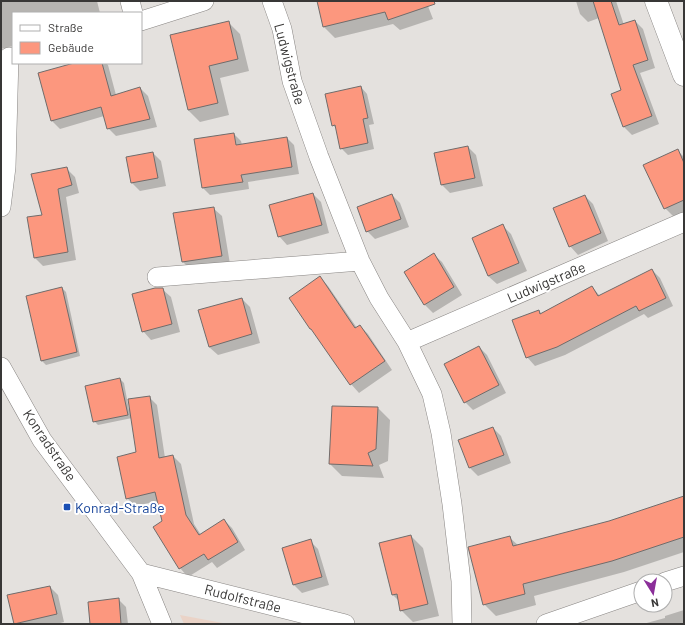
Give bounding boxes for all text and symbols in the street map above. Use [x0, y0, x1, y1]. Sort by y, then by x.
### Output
legend [12, 12, 142, 64]
text: Straße [48, 20, 83, 34]
street label: Ludwigstraße [271, 21, 309, 107]
text: Gebäude [48, 40, 94, 54]
street label: Ludwigstraße [504, 258, 588, 306]
street label: Konradstraße [20, 406, 80, 484]
place label: Konrad-Straße [75, 499, 165, 516]
marker: Konrad-Straße [62, 502, 72, 512]
north arrow [633, 573, 673, 613]
street label: Rudolfstraße [203, 580, 283, 616]
text: N [650, 596, 660, 610]

